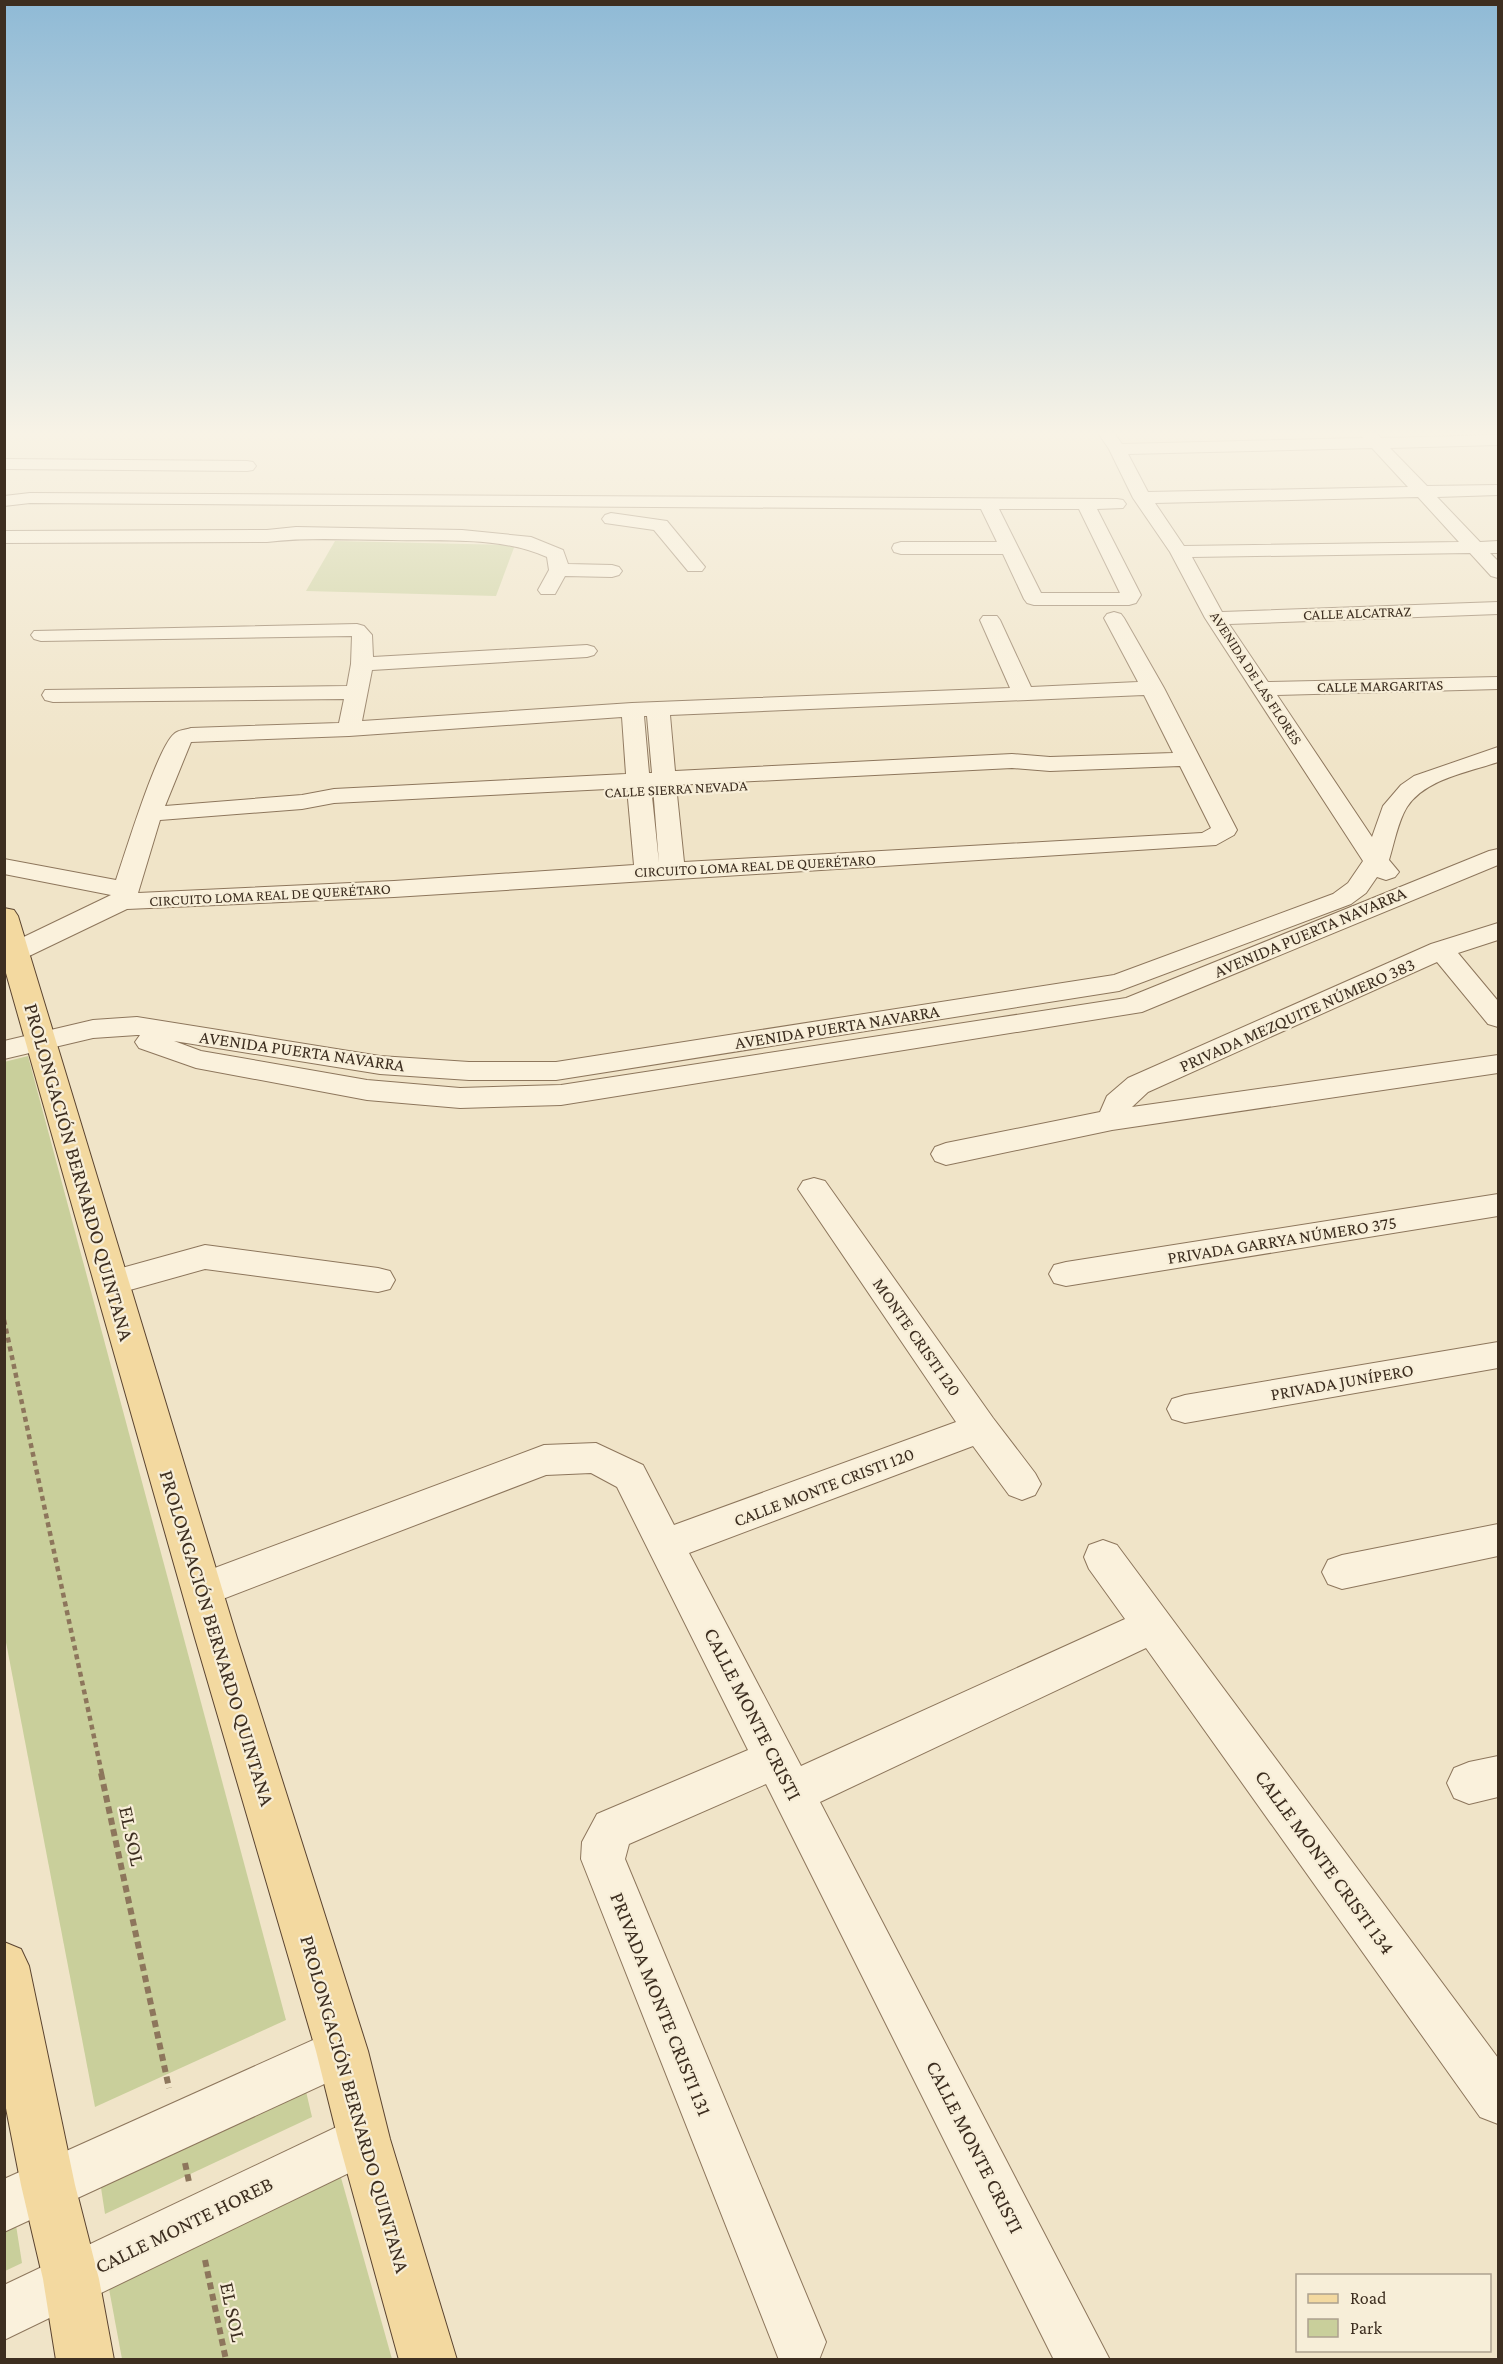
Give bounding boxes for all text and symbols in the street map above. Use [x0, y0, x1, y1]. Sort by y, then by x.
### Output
street label: CALLE ALCATRAZ [1303, 603, 1411, 623]
street label: AVENIDA DE LAS FLORES [1207, 608, 1305, 748]
street label: CALLE MARGARITAS [1317, 677, 1443, 695]
street label: CALLE SIERRA NEVADA [604, 777, 748, 801]
street label: CIRCUITO LOMA REAL DE QUERÉTARO [634, 852, 876, 880]
street label: CIRCUITO LOMA REAL DE QUERÉTARO [149, 881, 391, 909]
street label: AVENIDA PUERTA NAVARRA [1211, 882, 1410, 982]
street label: PRIVADA MEZQUITE NÚMERO 383 [1176, 954, 1418, 1076]
street label: PROLONGACIÓN BERNARDO QUINTANA [19, 1000, 139, 1344]
street label: AVENIDA PUERTA NAVARRA [733, 1001, 941, 1053]
street label: AVENIDA PUERTA NAVARRA [198, 1027, 406, 1075]
street label: PRIVADA GARRYA NÚMERO 375 [1166, 1212, 1398, 1268]
street label: MONTE CRISTI 120 [869, 1274, 965, 1400]
street label: PRIVADA JUNÍPERO [1269, 1360, 1415, 1404]
street label: CALLE MONTE CRISTI 120 [731, 1443, 917, 1531]
street label: PROLONGACIÓN BERNARDO QUINTANA [154, 1467, 280, 1809]
street label: CALLE MONTE CRISTI [699, 1624, 807, 1804]
street label: CALLE MONTE CRISTI 134 [1250, 1765, 1400, 1959]
street label: EL SOL [114, 1804, 150, 1868]
street label: PRIVADA MONTE CRISTI 131 [605, 1889, 717, 2119]
street label: PROLONGACIÓN BERNARDO QUINTANA [295, 1932, 415, 2276]
street label: CALLE MONTE CRISTI [921, 2057, 1029, 2237]
street label: CALLE MONTE HOREB [91, 2172, 277, 2278]
legend [1296, 2274, 1491, 2352]
street label: EL SOL [215, 2280, 251, 2344]
text: Road [1350, 2288, 1387, 2308]
text: Park [1350, 2318, 1382, 2338]

